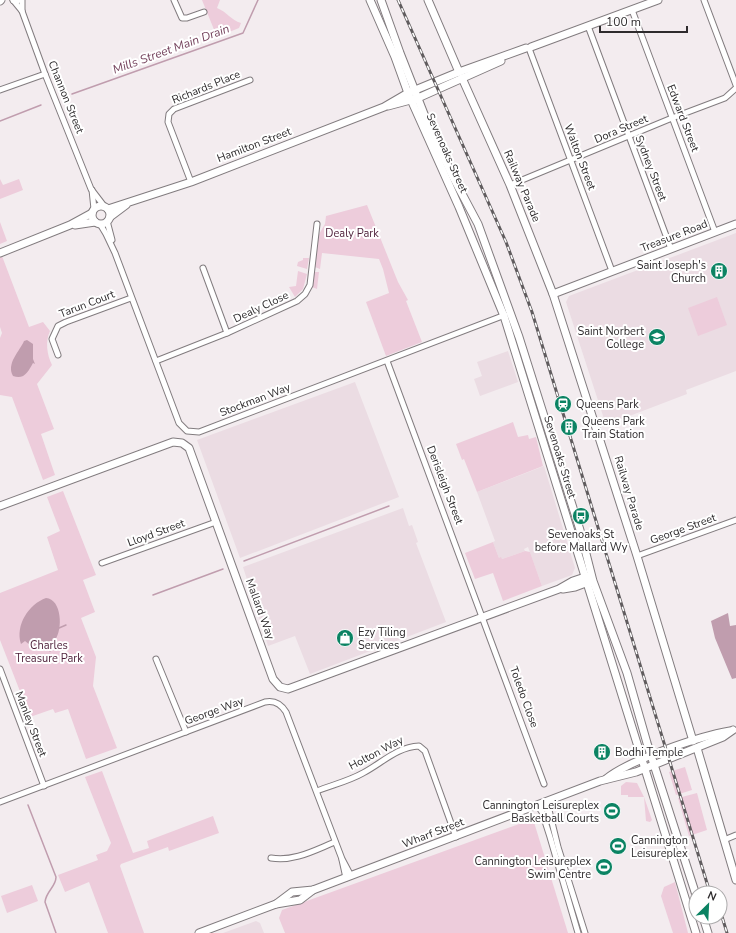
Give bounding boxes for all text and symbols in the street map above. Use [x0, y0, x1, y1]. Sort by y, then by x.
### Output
scale bar [600, 8, 687, 34]
text: 100 m [606, 14, 641, 30]
water label: Mills Street Main Drain [110, 20, 232, 78]
street label: Channon Street [45, 58, 87, 136]
street label: Richards Place [170, 66, 242, 108]
street label: Edward Street [663, 82, 703, 154]
street label: Sevenoaks Street [423, 111, 471, 195]
street label: Dora Street [592, 111, 650, 147]
street label: Walton Street [561, 122, 600, 192]
street label: Hamilton Street [215, 124, 293, 166]
street label: Sydney Street [632, 133, 670, 203]
street label: Railway Parade [500, 148, 544, 224]
street label: Treasure Road [638, 216, 710, 256]
park label: Dealy Park [325, 226, 379, 241]
place label: Saint Joseph's Church [637, 258, 706, 286]
building icon: Saint Joseph's Church [709, 261, 729, 281]
street label: Tarun Court [57, 287, 117, 321]
street label: Dealy Close [231, 288, 291, 326]
place label: Saint Norbert College [577, 324, 644, 352]
school or university icon: Saint Norbert College [647, 327, 667, 347]
street label: Stockman Way [218, 380, 293, 420]
station icon: Queens Park [553, 394, 573, 414]
place label: Queens Park [576, 397, 639, 412]
street label: Sevenoaks Street [540, 414, 580, 500]
place label: Queens Park Train Station [582, 414, 645, 442]
building icon: Queens Park Train Station [559, 417, 579, 437]
street label: Derisleigh Street [423, 444, 467, 527]
street label: Railway Parade [611, 454, 647, 532]
bus stop icon: Sevenoaks St before Mallard Wy [571, 506, 591, 526]
street label: George Street [648, 510, 718, 548]
street label: Lloyd Street [125, 516, 187, 550]
place label: Sevenoaks St before Mallard Wy [535, 527, 628, 555]
street label: Mallard Way [242, 577, 278, 642]
place label: Ezy Tiling Services [358, 625, 406, 653]
shop icon: Ezy Tiling Services [335, 628, 355, 648]
park label: Charles Treasure Park [15, 638, 83, 666]
street label: Toledo Close [506, 664, 542, 730]
street label: Manley Street [12, 689, 50, 759]
street label: George Way [182, 693, 246, 729]
street label: Holton Way [346, 732, 406, 774]
building icon: Bodhi Temple [592, 742, 612, 762]
place label: Bodhi Temple [615, 745, 683, 760]
place label: Cannington Leisureplex Basketball Courts [483, 798, 599, 826]
sports icon: Cannington Leisureplex Basketball Courts [602, 801, 622, 821]
street label: Wharf Street [400, 814, 466, 852]
place label: Cannington Leisureplex [631, 833, 688, 861]
sports icon: Cannington Leisureplex [608, 836, 628, 856]
place label: Cannington Leisureplex Swim Centre [475, 854, 591, 882]
sports icon: Cannington Leisureplex Swim Centre [594, 857, 614, 877]
north arrow [688, 885, 728, 925]
text: N [705, 888, 719, 905]

